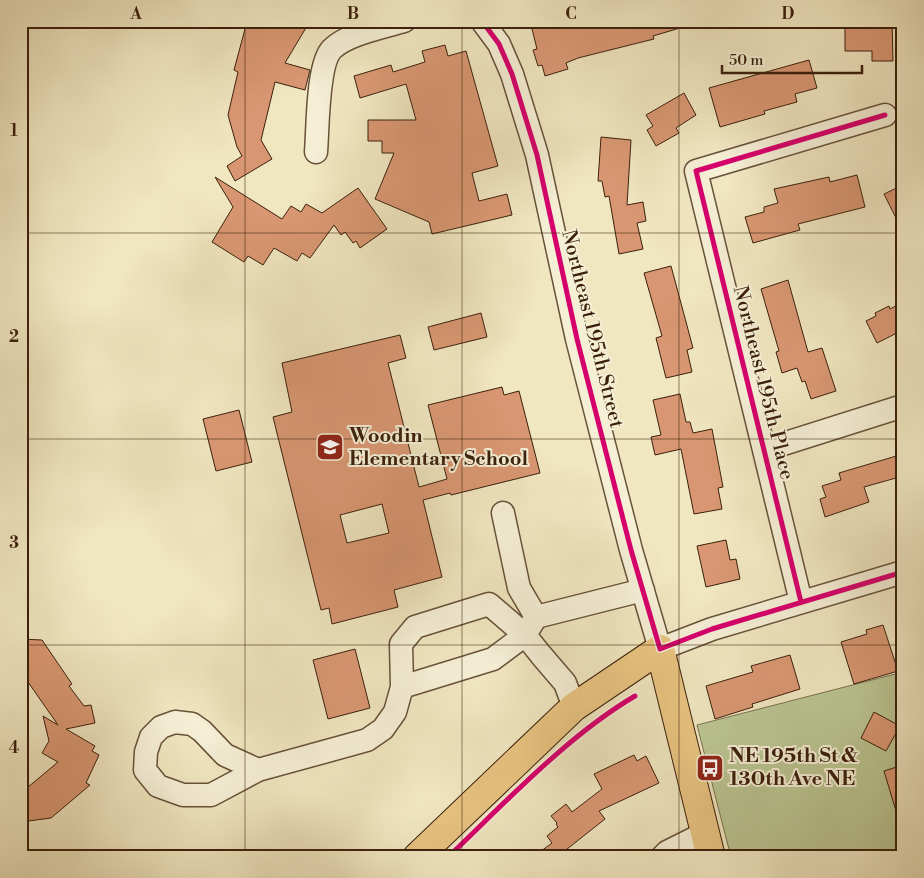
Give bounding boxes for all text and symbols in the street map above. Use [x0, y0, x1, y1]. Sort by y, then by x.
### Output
text: A [129, 4, 142, 24]
text: B [347, 4, 359, 24]
text: C [565, 4, 577, 24]
text: D [782, 4, 795, 24]
scale bar [722, 42, 862, 74]
text: 50 m [729, 51, 763, 70]
text: 1 [10, 121, 18, 141]
street label: Northeast 195th Street [555, 227, 629, 431]
street label: Northeast 195th Place [727, 283, 799, 483]
text: 2 [9, 327, 19, 347]
place label: Woodin Elementary School [348, 424, 528, 472]
school or university icon: Woodin Elementary School [315, 432, 345, 462]
text: 3 [9, 533, 19, 553]
text: 4 [9, 738, 20, 758]
place label: NE 195th St & 130th Ave NE [729, 744, 858, 792]
bus stop icon: NE 195th St & 130th Ave NE [695, 753, 725, 783]

